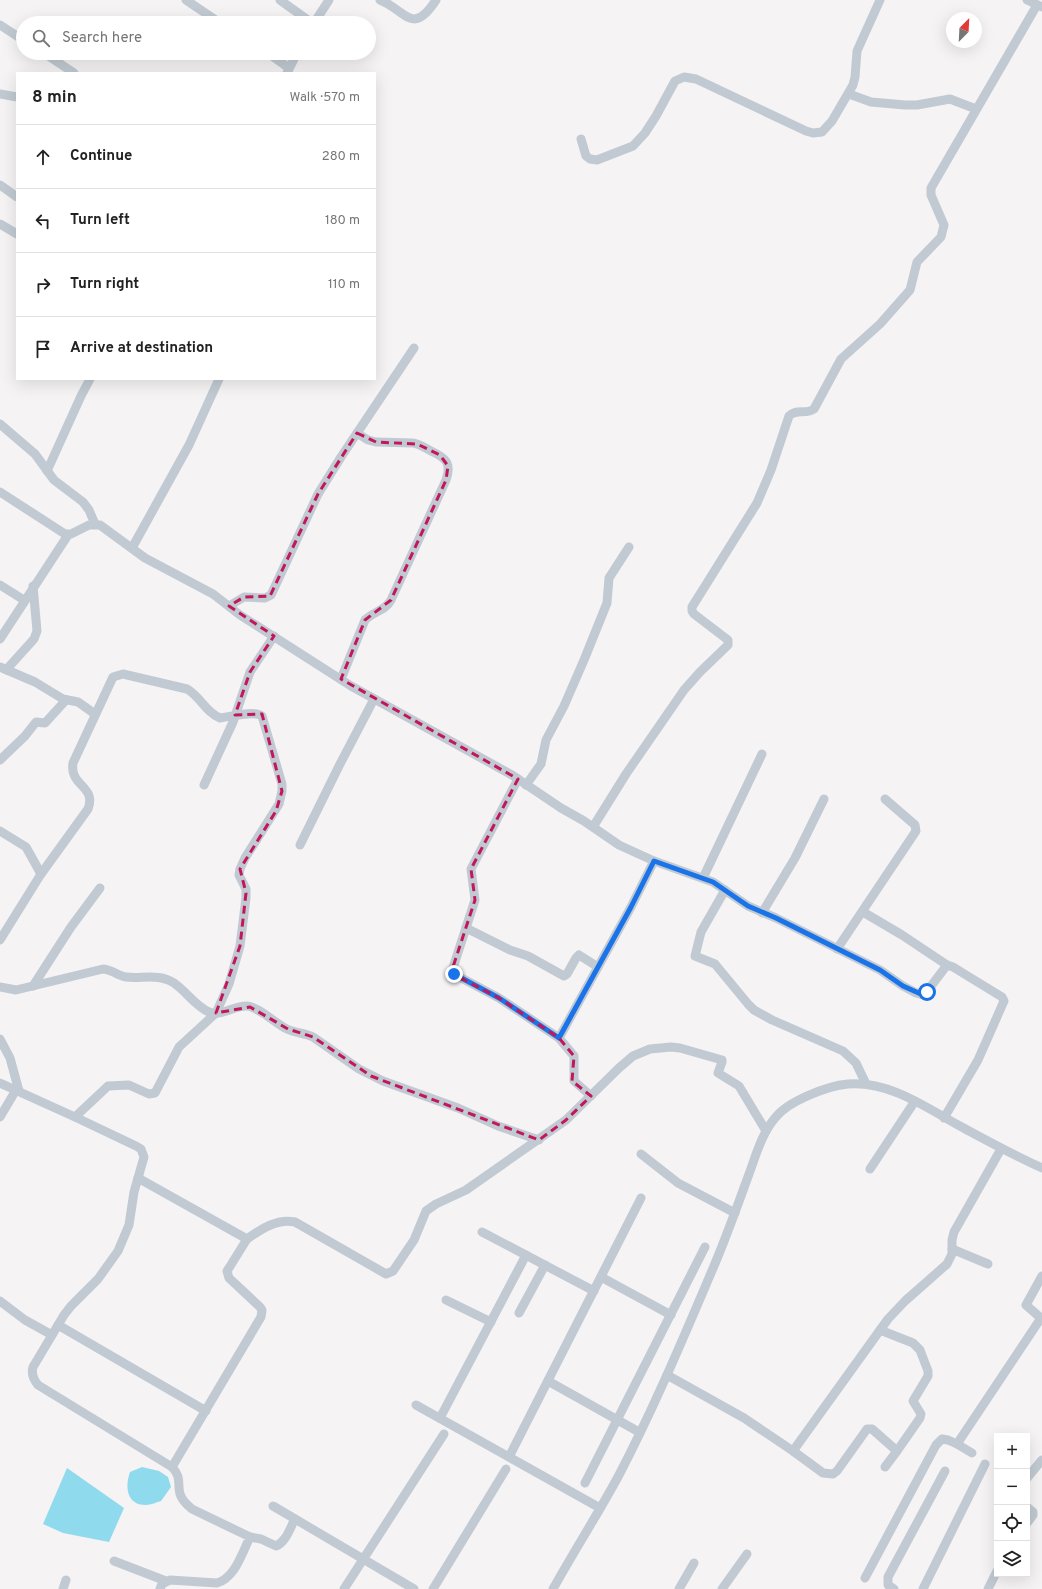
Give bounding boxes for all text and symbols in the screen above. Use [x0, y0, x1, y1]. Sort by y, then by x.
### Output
north arrow [946, 12, 982, 48]
search box [16, 16, 376, 60]
icon: search [30, 27, 52, 49]
text: Search here [62, 29, 142, 48]
text: 8 min [32, 87, 77, 109]
text: Walk · 570 m [289, 90, 360, 106]
icon: ahead [32, 146, 54, 168]
text: Continue [70, 147, 132, 166]
text: 280 m [322, 149, 360, 165]
icon: left [32, 210, 54, 232]
text: Turn left [70, 211, 130, 230]
text: 180 m [325, 213, 360, 229]
icon: right [32, 274, 54, 296]
text: Turn right [70, 275, 139, 294]
text: 110 m [328, 277, 360, 293]
icon: arrive [32, 338, 54, 360]
text: Arrive at destination [70, 339, 213, 358]
route end [445, 965, 463, 983]
route start [918, 983, 936, 1001]
map controls [994, 1433, 1030, 1577]
button: + [994, 1433, 1030, 1469]
button: − [994, 1469, 1030, 1505]
button: locate [994, 1505, 1030, 1541]
button: layers [994, 1541, 1030, 1577]

